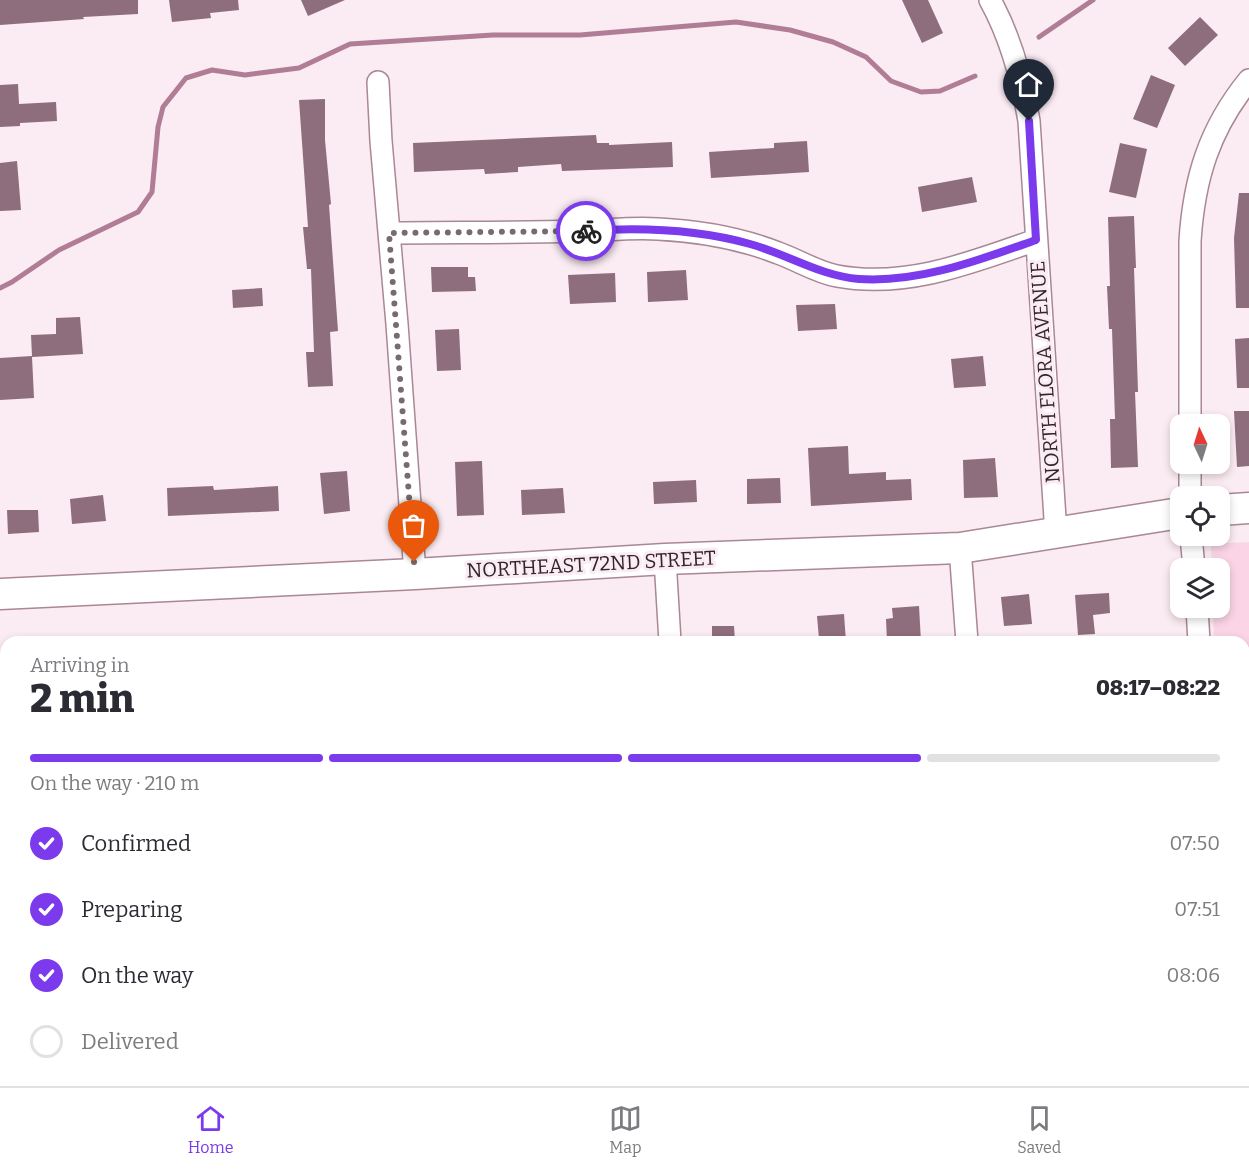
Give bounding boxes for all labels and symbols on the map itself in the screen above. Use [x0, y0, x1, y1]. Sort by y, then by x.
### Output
pin [1003, 59, 1054, 121]
courier [556, 201, 616, 261]
street label: NORTH FLORA AVENUE [1025, 260, 1065, 484]
north arrow [1170, 414, 1230, 474]
pin [388, 500, 439, 562]
street label: NORTHEAST 72ND STREET [466, 545, 717, 583]

